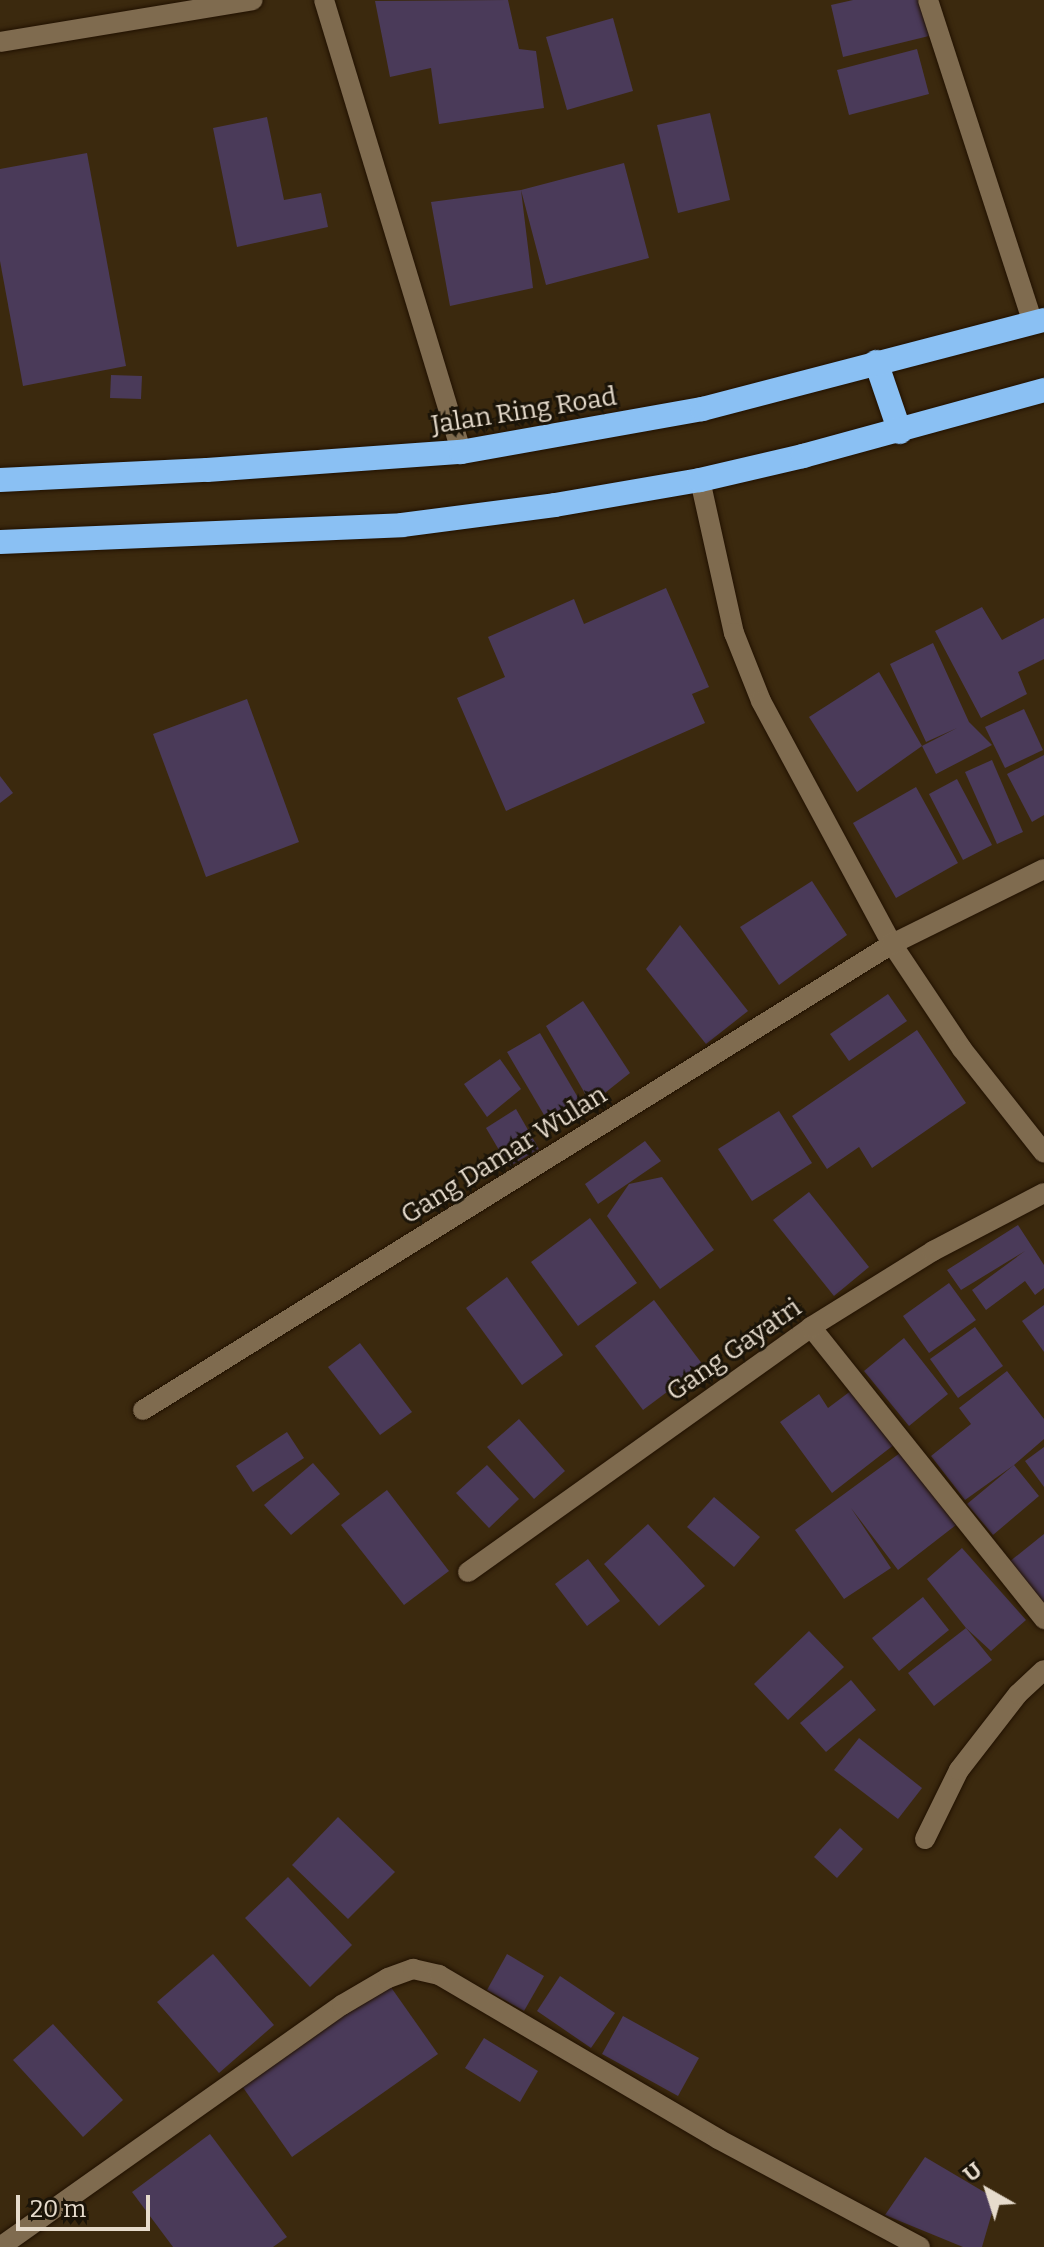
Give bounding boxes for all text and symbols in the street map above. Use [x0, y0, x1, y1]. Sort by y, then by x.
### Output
street label: Jalan Ring Road [429, 381, 619, 441]
street label: Gang Damar Wulan [395, 1079, 613, 1231]
street label: Gang Gayatri [661, 1292, 807, 1408]
north arrow [948, 2151, 1028, 2231]
text: U [958, 2156, 987, 2188]
scale bar [20, 2179, 154, 2229]
text: 20 m [30, 2195, 86, 2223]

